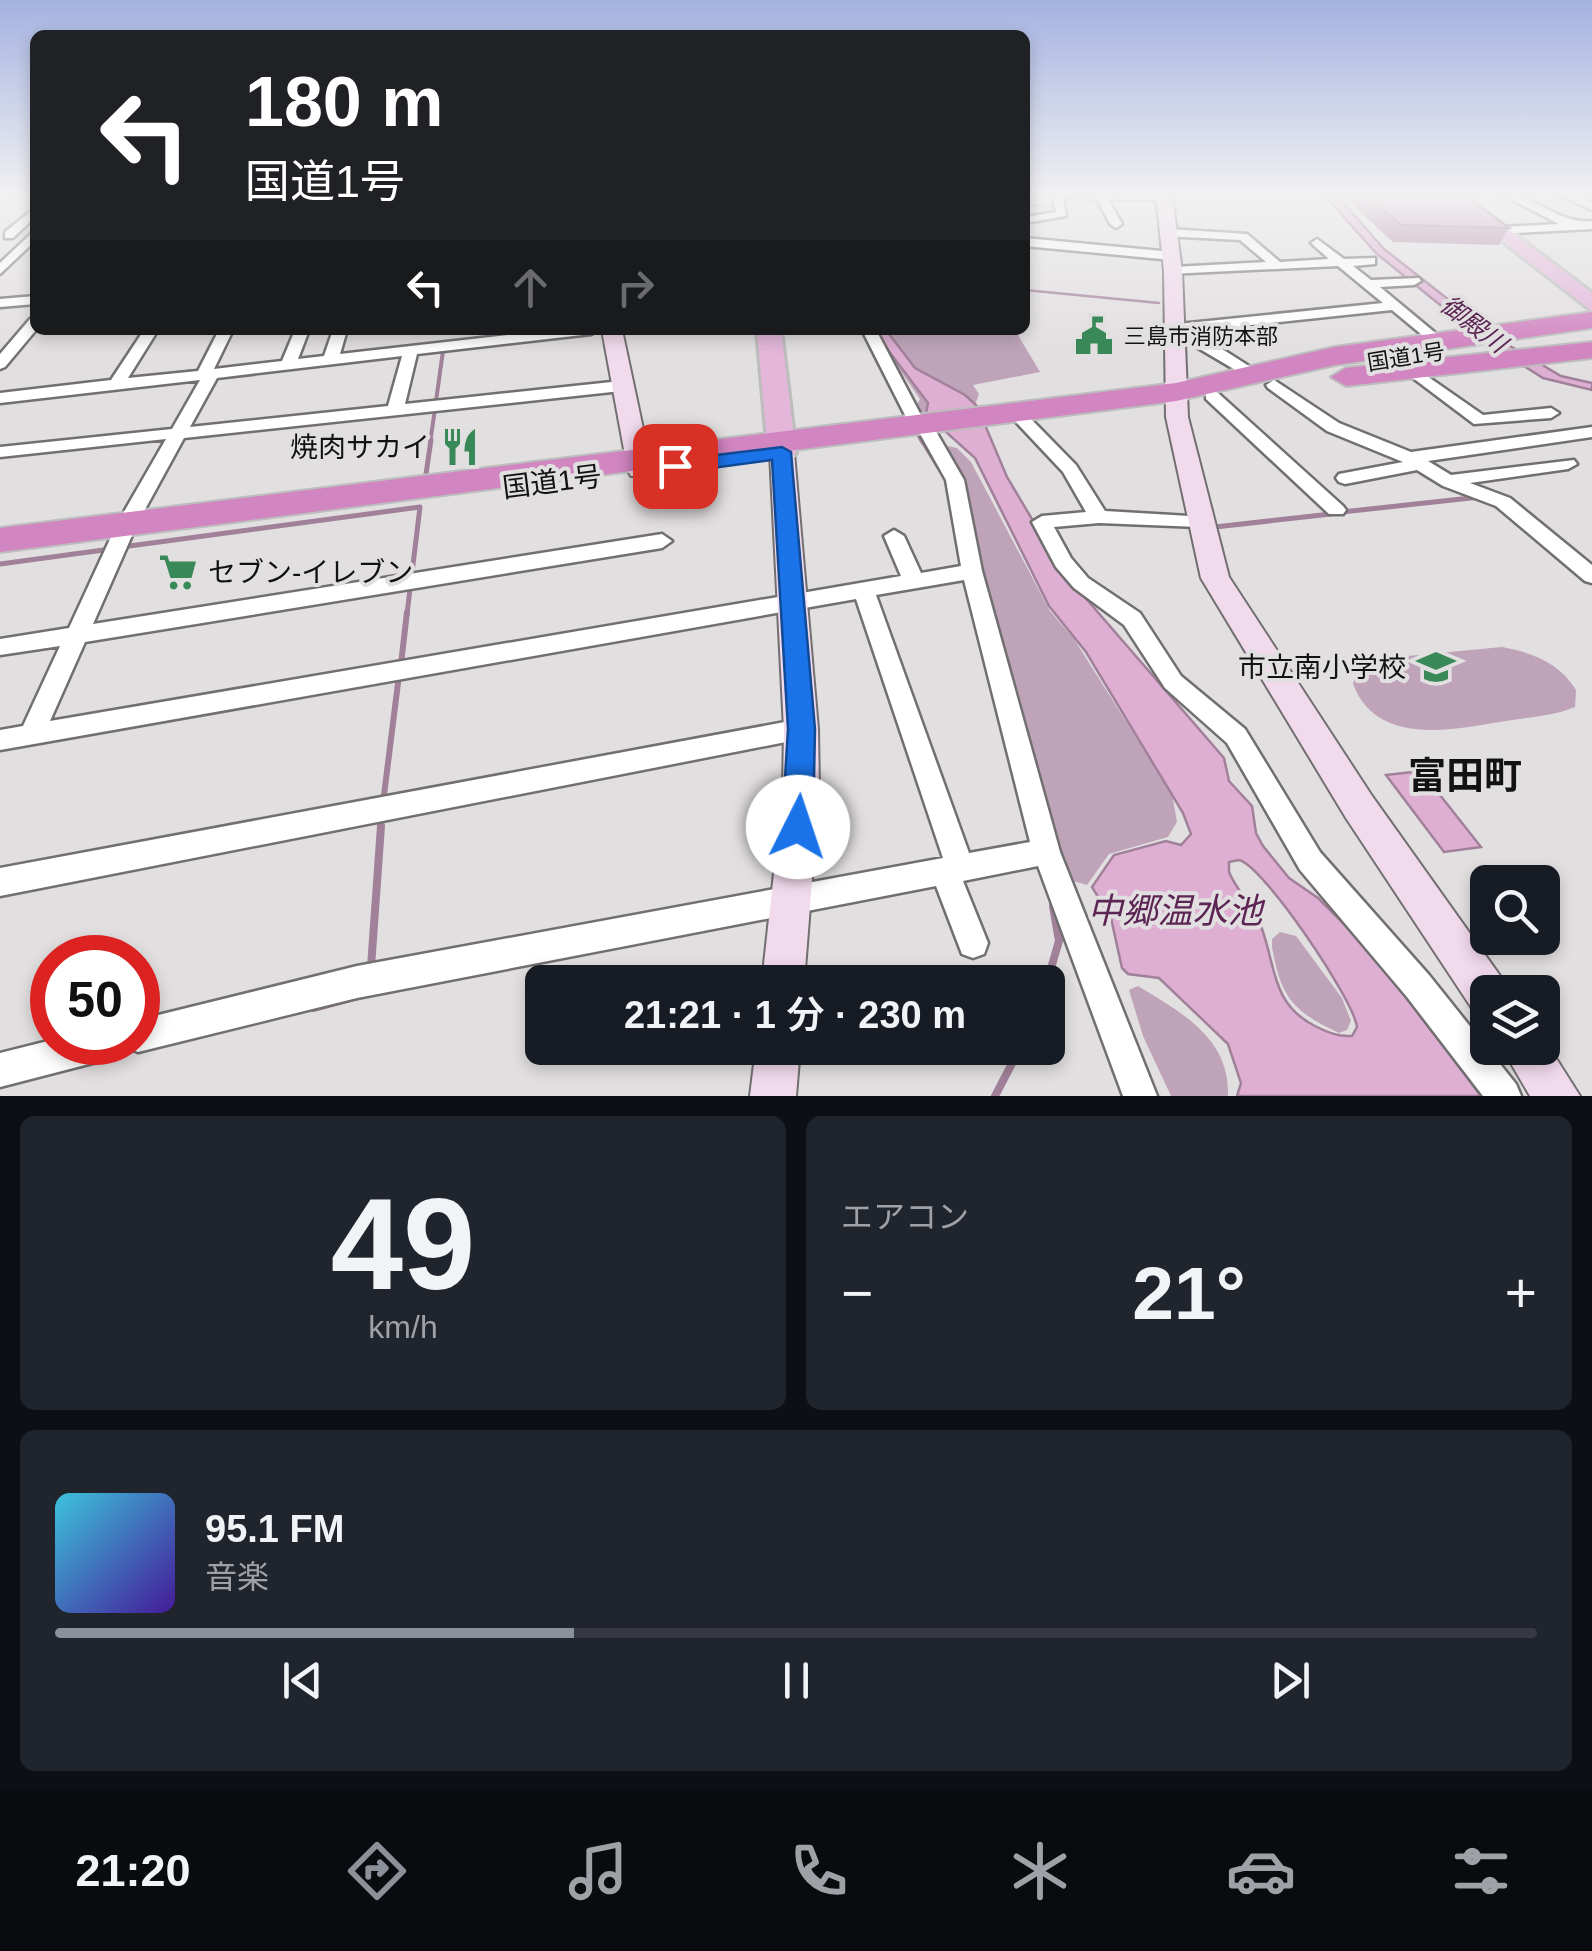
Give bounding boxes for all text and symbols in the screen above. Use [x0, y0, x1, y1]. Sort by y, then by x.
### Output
text: 180 m [245, 63, 443, 141]
icon: left [80, 70, 210, 200]
text: 国道1号 [245, 156, 405, 207]
icon: left [398, 260, 453, 315]
icon: ahead [503, 260, 558, 315]
icon: right [608, 260, 663, 315]
water label: 御殿川 [1436, 290, 1515, 360]
public building icon: 三島市消防本部 [1073, 315, 1115, 357]
place label: 三島市消防本部 [1124, 324, 1278, 349]
street label: 国道1号 [1365, 339, 1447, 375]
pin [633, 424, 718, 509]
restaurant icon: 焼肉サカイ [439, 426, 481, 468]
place label: 焼肉サカイ [290, 432, 430, 463]
icon: arrive [648, 439, 703, 494]
street label: 国道1号 [501, 461, 603, 503]
supermarket icon: セブン-イレブン [157, 551, 199, 593]
place label: セブン-イレブン [208, 557, 413, 588]
school or university icon: 市立南小学校 [1415, 646, 1457, 688]
place label: 市立南小学校 [1238, 652, 1406, 683]
district label: 富田町 [1408, 755, 1522, 797]
position arrow [746, 775, 850, 879]
map controls [1470, 865, 1560, 1065]
button: search [1470, 865, 1560, 955]
water label: 中郷温水池 [1087, 891, 1265, 930]
speed limit sign: 50 [30, 935, 160, 1065]
button: layers [1470, 975, 1560, 1065]
text: 21:21 · 1 分 · 230 m [624, 994, 966, 1036]
text: 49 [331, 1171, 475, 1317]
text: エアコン [841, 1199, 969, 1235]
text: 21° [1132, 1251, 1246, 1335]
text: − [841, 1262, 873, 1324]
text: + [1505, 1262, 1537, 1324]
text: km/h [368, 1309, 438, 1345]
text: 95.1 FM [205, 1508, 344, 1550]
text: 音楽 [205, 1559, 269, 1595]
icon: previous [275, 1653, 330, 1708]
icon: pause [769, 1653, 824, 1708]
icon: next [1263, 1653, 1318, 1708]
icon: directions [342, 1836, 412, 1906]
icon: music [563, 1836, 633, 1906]
icon: phone [784, 1836, 854, 1906]
icon: climate [1005, 1836, 1075, 1906]
icon: car [1226, 1836, 1296, 1906]
icon: filters [1446, 1836, 1516, 1906]
text: 21:20 [75, 1845, 191, 1896]

